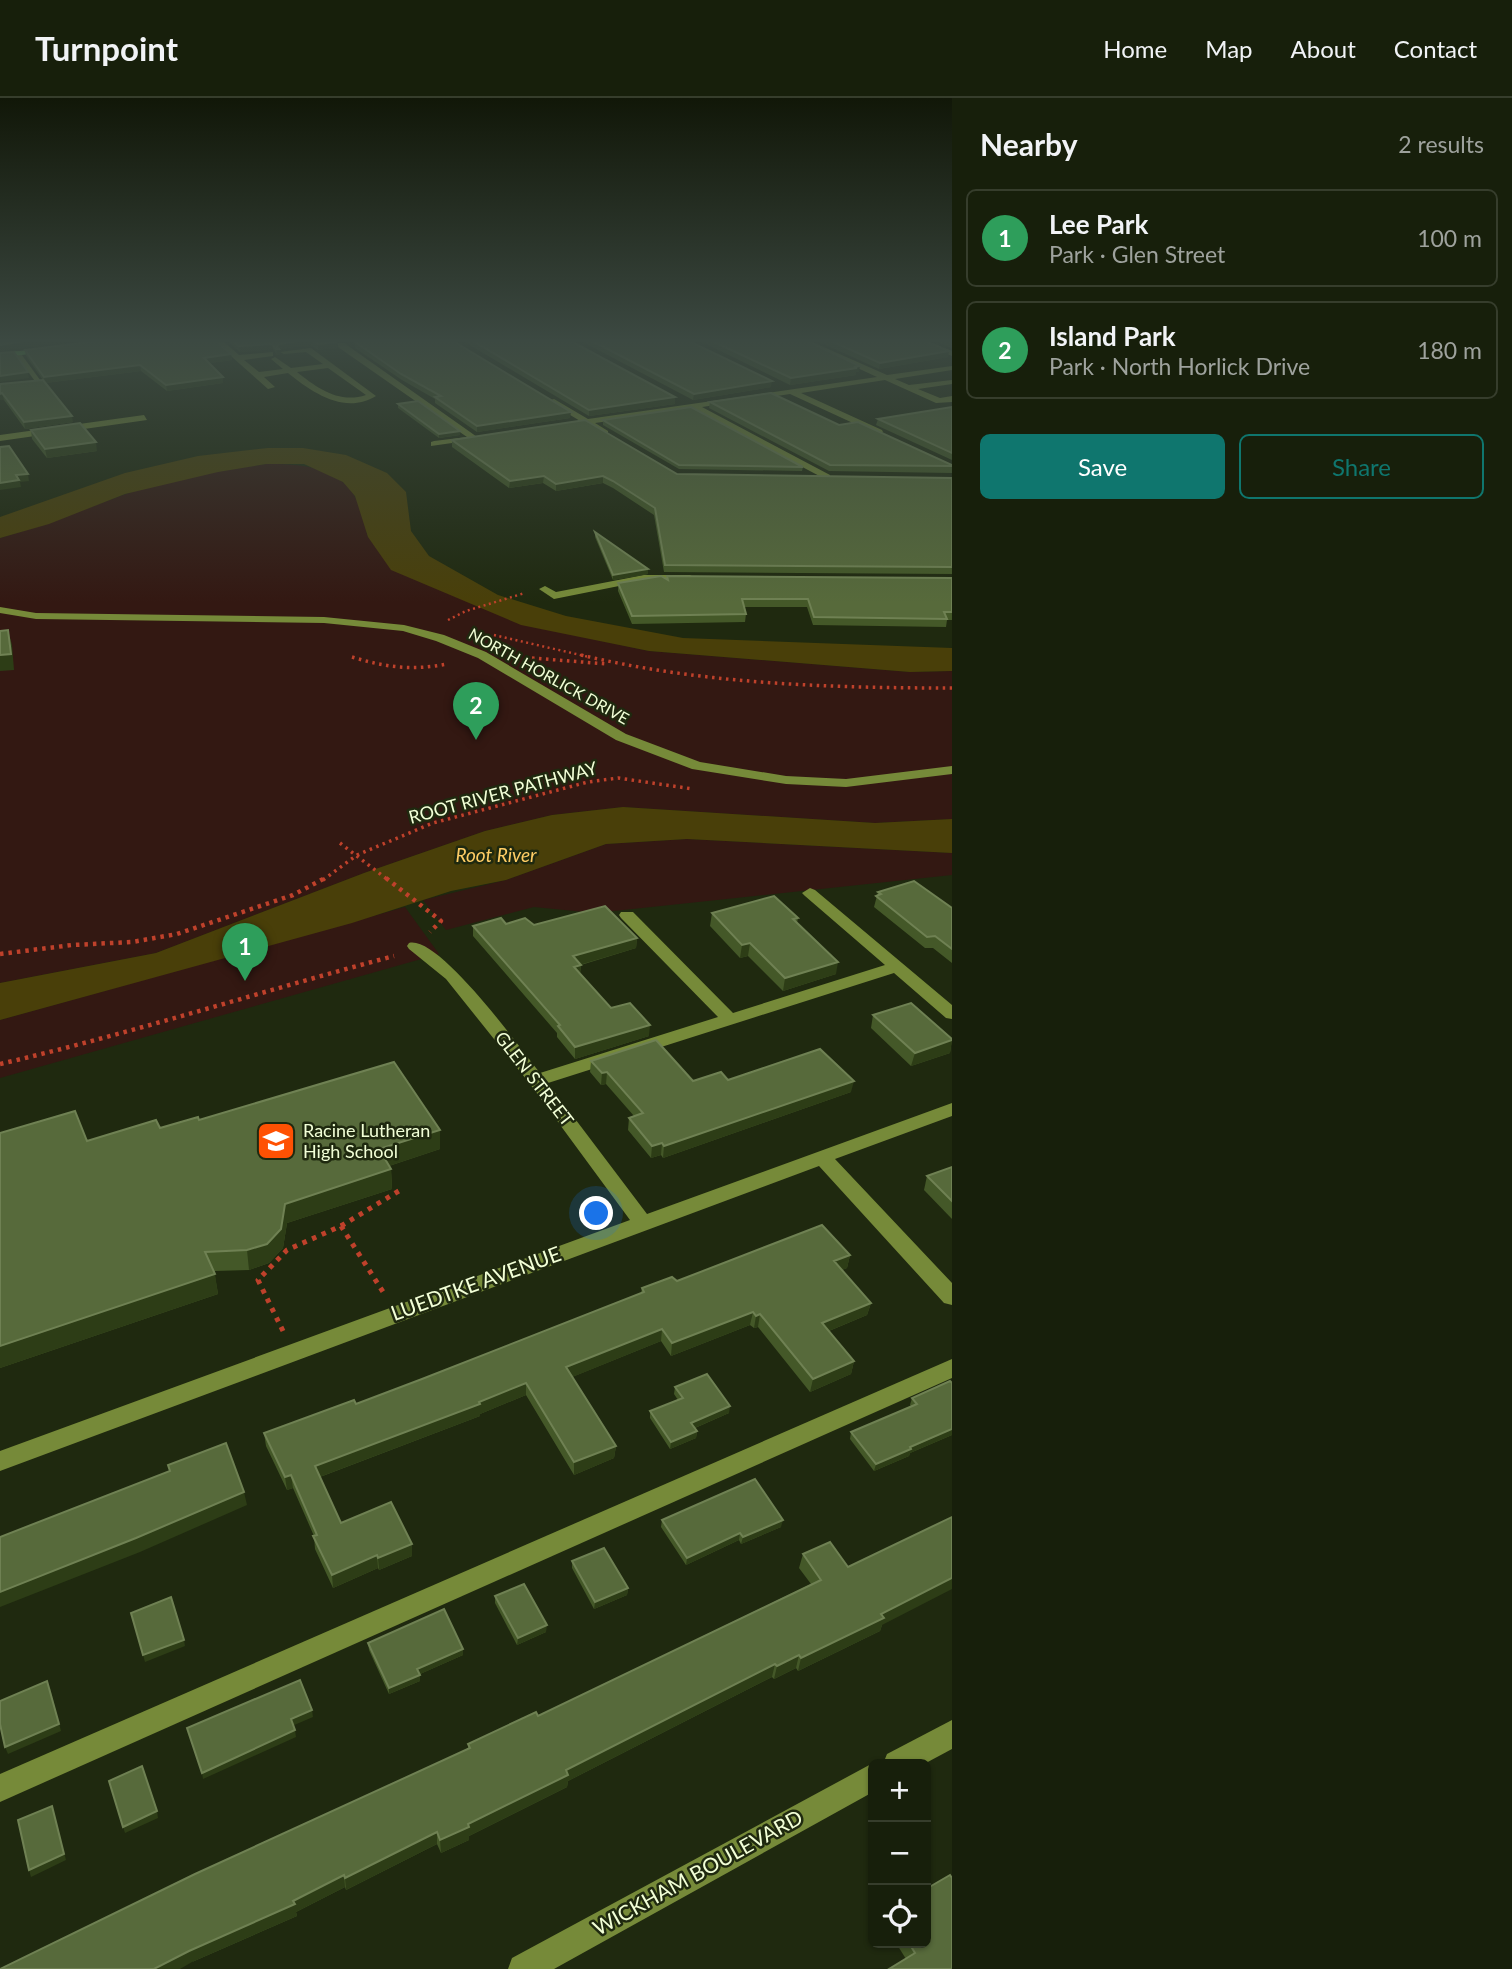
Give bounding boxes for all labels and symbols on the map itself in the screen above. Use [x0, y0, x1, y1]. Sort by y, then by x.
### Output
street label: NORTH HORLICK DRIVE [466, 624, 633, 728]
pin: 2 [453, 682, 499, 740]
street label: ROOT RIVER PATHWAY [406, 756, 600, 828]
water label: Root River [455, 843, 537, 866]
pin: 1 [222, 923, 268, 981]
street label: GLEN STREET [491, 1027, 579, 1130]
place label: Racine Lutheran High School [303, 1119, 430, 1162]
school or university icon: Racine Lutheran High School [255, 1120, 297, 1162]
your location [579, 1196, 613, 1230]
street label: LUEDTKE AVENUE [387, 1240, 564, 1325]
street label: WICKHAM BOULEVARD [588, 1804, 806, 1940]

